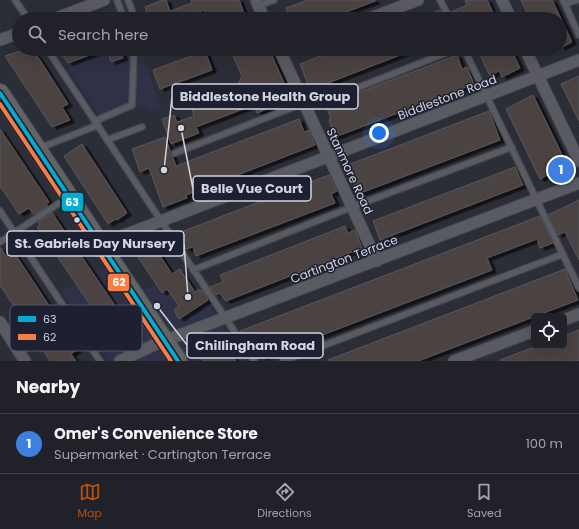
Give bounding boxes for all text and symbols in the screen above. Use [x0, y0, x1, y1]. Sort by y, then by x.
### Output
search box [12, 12, 567, 56]
icon: search [26, 23, 48, 45]
text: Search here [58, 24, 148, 45]
street label: Biddlestone Road [395, 70, 499, 124]
callout: Biddlestone Health Group [172, 84, 358, 109]
text: Biddlestone Health Group [180, 87, 350, 106]
your location [369, 123, 389, 143]
street label: Stanmore Road [323, 125, 377, 217]
pin: 1 [548, 155, 574, 185]
callout: Belle Vue Court [193, 176, 311, 201]
text: Belle Vue Court [201, 179, 303, 198]
line badge: 63 [61, 192, 84, 212]
text: 63 [65, 194, 79, 210]
unlabelled marker [72, 215, 82, 225]
callout: St. Gabriels Day Nursery [7, 231, 184, 256]
street label: Cartington Terrace [288, 231, 400, 287]
text: St. Gabriels Day Nursery [15, 234, 176, 253]
line badge: 62 [107, 273, 130, 292]
text: 62 [112, 274, 126, 290]
legend [10, 305, 142, 351]
text: 63 [43, 311, 56, 327]
map controls [531, 313, 567, 349]
button: locate [531, 313, 567, 349]
text: 62 [43, 329, 56, 345]
callout: Chillingham Road [187, 333, 323, 358]
text: Chillingham Road [195, 336, 315, 355]
text: Nearby [16, 375, 80, 399]
text: Omer's Convenience Store [54, 423, 258, 444]
text: 1 [27, 434, 31, 453]
text: 100 m [526, 434, 563, 453]
text: Supermarket · Cartington Terrace [54, 445, 271, 464]
tab: Map [78, 481, 102, 522]
tab: Directions [257, 481, 312, 522]
tab: Saved [467, 481, 501, 522]

